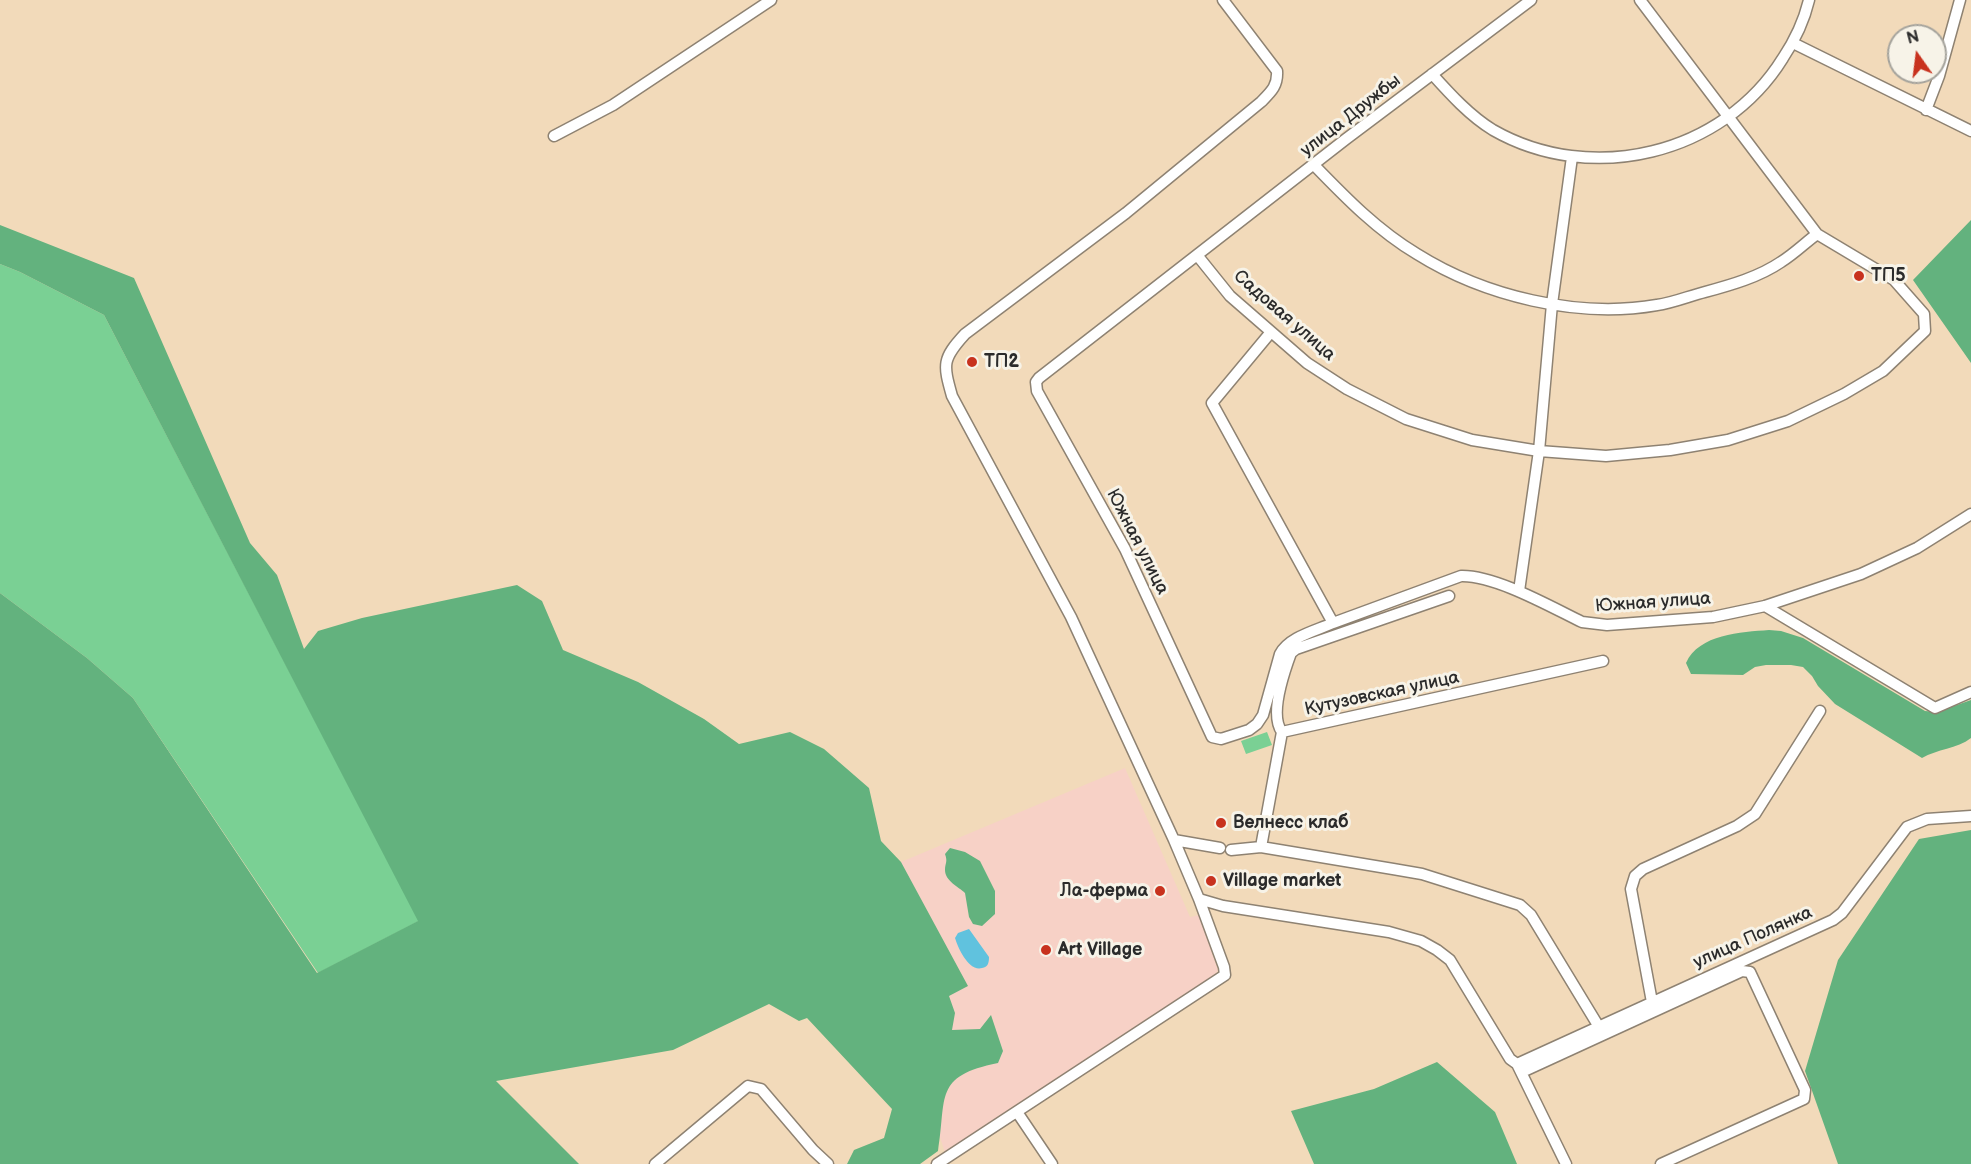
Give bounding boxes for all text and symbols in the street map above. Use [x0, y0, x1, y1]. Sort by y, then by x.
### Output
north arrow [1887, 24, 1947, 84]
text: N [1905, 27, 1921, 49]
street label: улица Дружбы [1297, 70, 1405, 162]
place label: ТП5 [1871, 265, 1906, 287]
street label: Садовая улица [1229, 266, 1339, 366]
marker: ТП5 [1852, 269, 1866, 283]
place label: ТП2 [984, 351, 1019, 373]
marker: ТП2 [965, 355, 979, 369]
street label: Южная улица [1101, 486, 1173, 598]
street label: Южная улица [1595, 588, 1711, 618]
street label: Кутузовская улица [1303, 667, 1461, 721]
place label: Велнесс клаб [1233, 812, 1349, 834]
marker: Велнесс клаб [1214, 816, 1228, 830]
place label: Village market [1223, 870, 1341, 892]
marker: Village market [1204, 874, 1218, 888]
place label: Ла-ферма [1060, 880, 1148, 902]
marker: Ла-ферма [1153, 884, 1167, 898]
street label: улица Полянка [1690, 902, 1816, 974]
place label: Art Village [1058, 939, 1142, 961]
marker: Art Village [1039, 943, 1053, 957]

